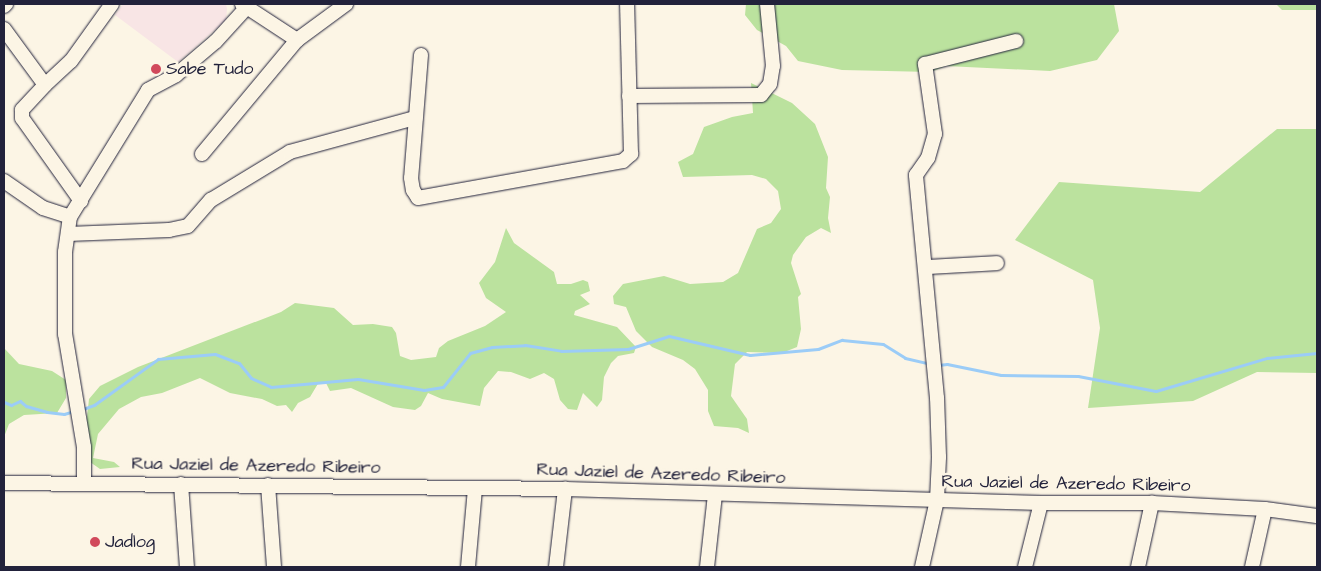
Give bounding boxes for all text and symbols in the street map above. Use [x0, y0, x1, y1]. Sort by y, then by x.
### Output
place label: Sabe Tudo [166, 58, 253, 80]
marker: Sabe Tudo [150, 63, 162, 75]
street label: Rua Jaziel de Azeredo Ribeiro [131, 453, 381, 479]
street label: Rua Jaziel de Azeredo Ribeiro [536, 459, 786, 489]
street label: Rua Jaziel de Azeredo Ribeiro [941, 471, 1191, 497]
place label: Jadlog [105, 531, 155, 553]
marker: Jadlog [89, 536, 101, 548]

